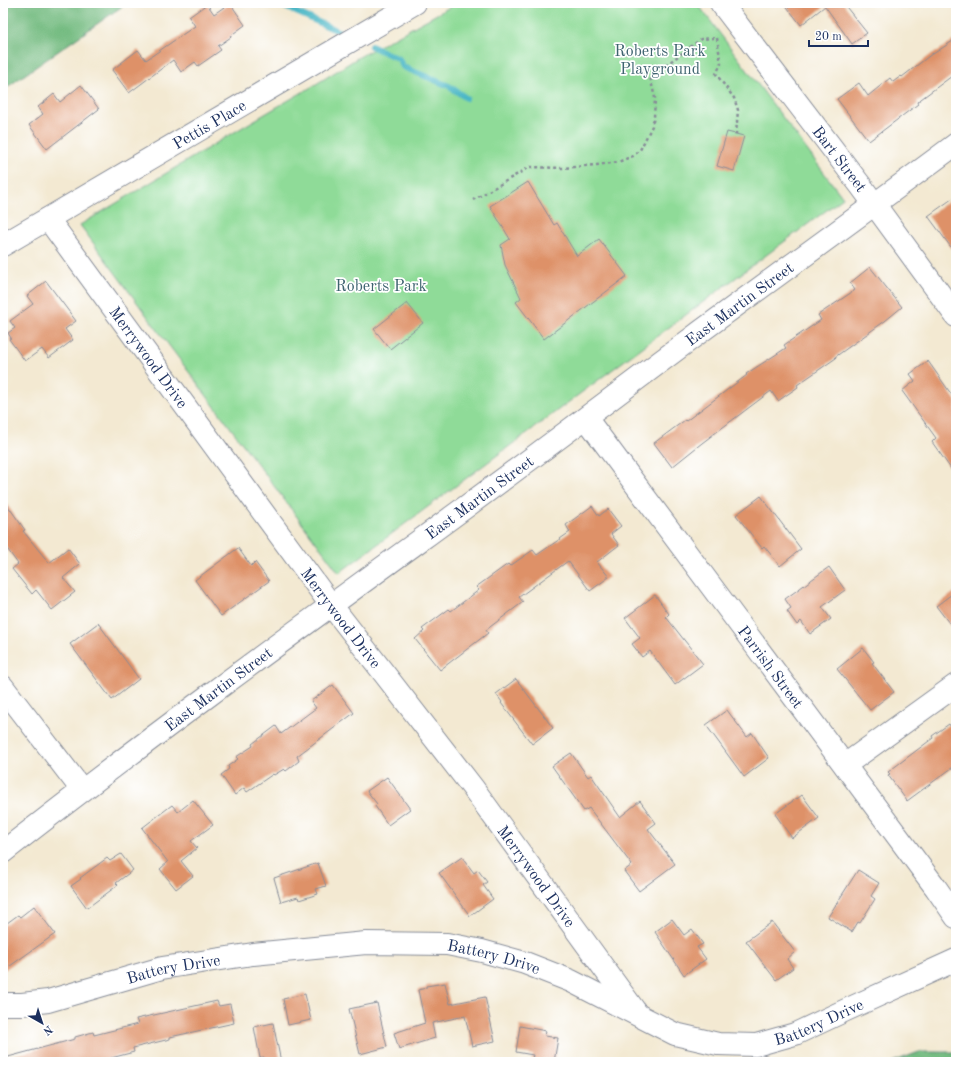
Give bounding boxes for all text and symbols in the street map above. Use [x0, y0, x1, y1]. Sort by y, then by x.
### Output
scale bar [809, 22, 868, 48]
text: 20 m [815, 31, 842, 43]
park label: Roberts Park Playground [614, 44, 706, 78]
street label: Pettis Place [171, 98, 249, 153]
street label: Bart Street [808, 124, 869, 196]
street label: East Martin Street [683, 260, 797, 350]
park label: Roberts Park [335, 279, 427, 295]
street label: Merrywood Drive [105, 304, 190, 412]
street label: East Martin Street [423, 454, 537, 543]
street label: Merrywood Drive [297, 566, 383, 672]
street label: Parrish Street [734, 624, 806, 712]
street label: East Martin Street [162, 645, 276, 735]
street label: Merrywood Drive [493, 823, 577, 931]
street label: Battery Drive [446, 938, 542, 978]
street label: Battery Drive [125, 953, 222, 988]
street label: Battery Drive [773, 997, 866, 1049]
north arrow [22, 1003, 62, 1043]
text: N [40, 1023, 54, 1037]

